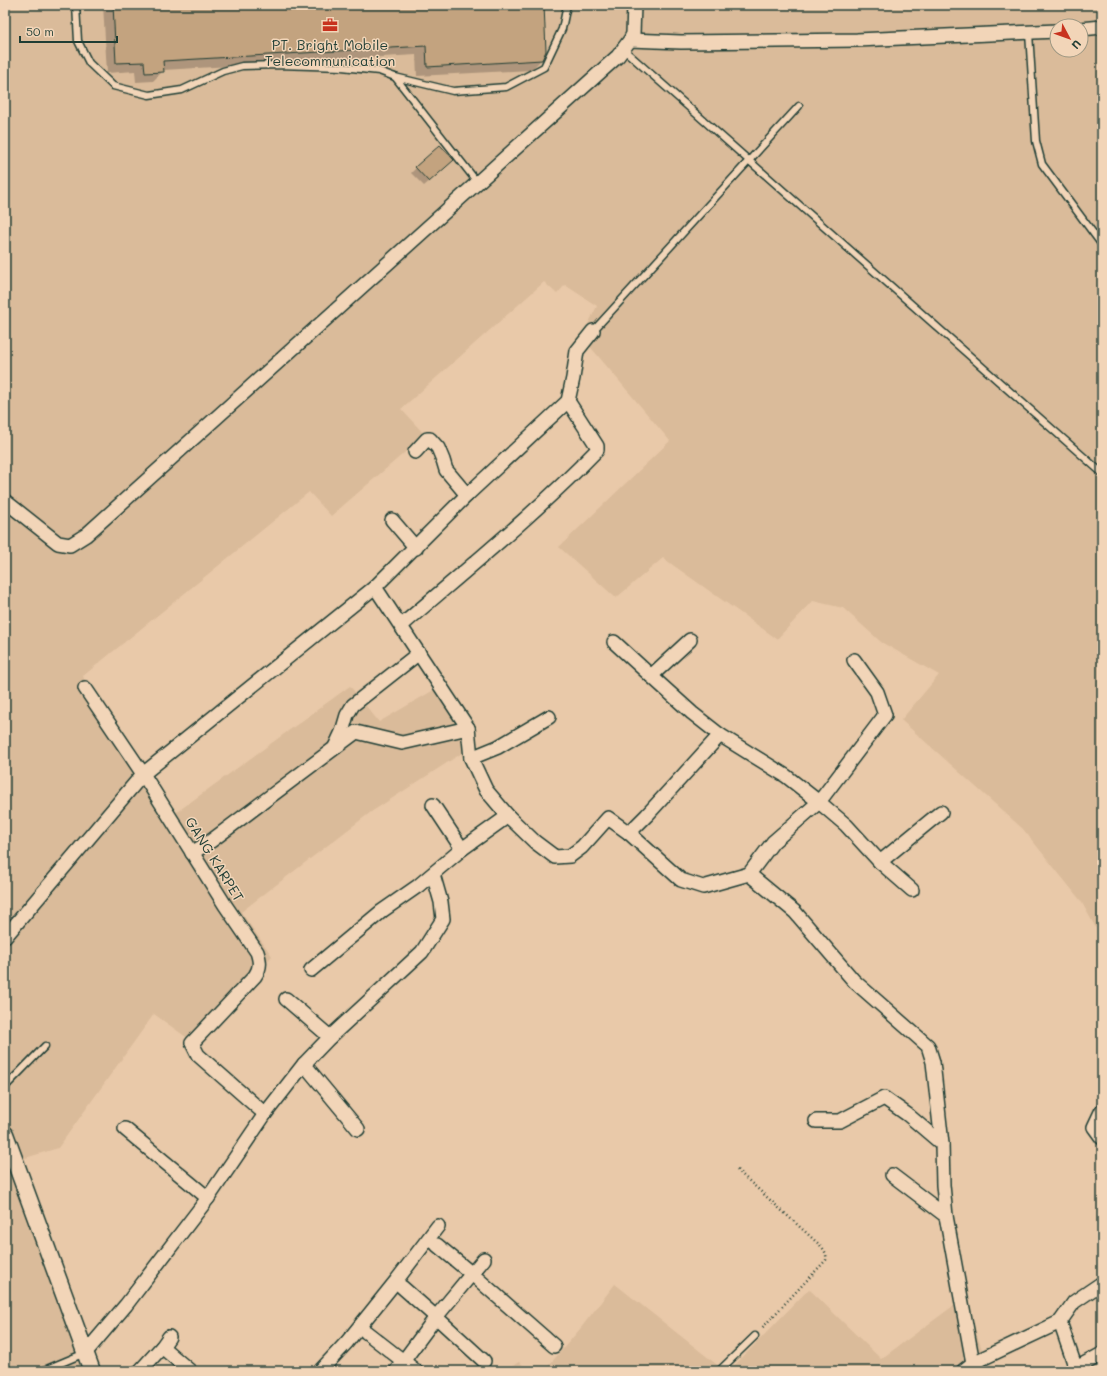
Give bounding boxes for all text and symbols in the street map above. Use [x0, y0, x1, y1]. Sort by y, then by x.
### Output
office icon: PT. Bright Mobile Telecommunication [321, 16, 339, 34]
scale bar [20, 18, 117, 44]
north arrow [1049, 18, 1089, 58]
text: 50 m [26, 23, 54, 39]
place label: PT. Bright Mobile Telecommunication [265, 35, 395, 70]
text: U [1069, 37, 1085, 53]
street label: GANG KARPET [181, 813, 249, 905]

